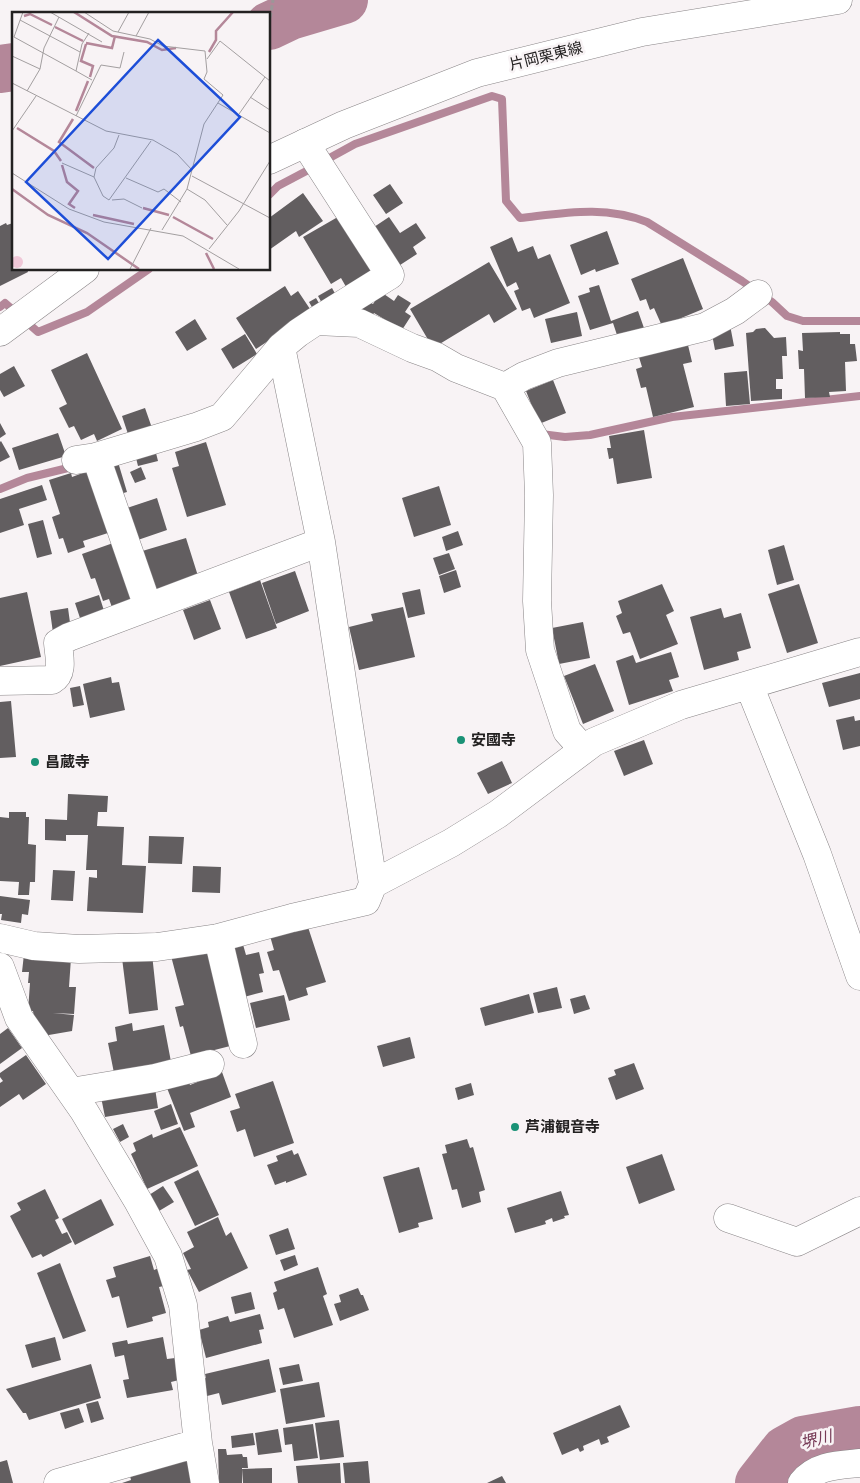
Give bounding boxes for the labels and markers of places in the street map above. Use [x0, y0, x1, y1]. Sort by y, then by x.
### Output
place label: 安國寺 [471, 731, 516, 749]
marker: 安國寺 [455, 734, 467, 746]
place label: 昌蔵寺 [45, 753, 90, 771]
marker: 昌蔵寺 [29, 756, 41, 768]
place label: 芦浦観音寺 [525, 1118, 600, 1136]
marker: 芦浦観音寺 [509, 1121, 521, 1133]

